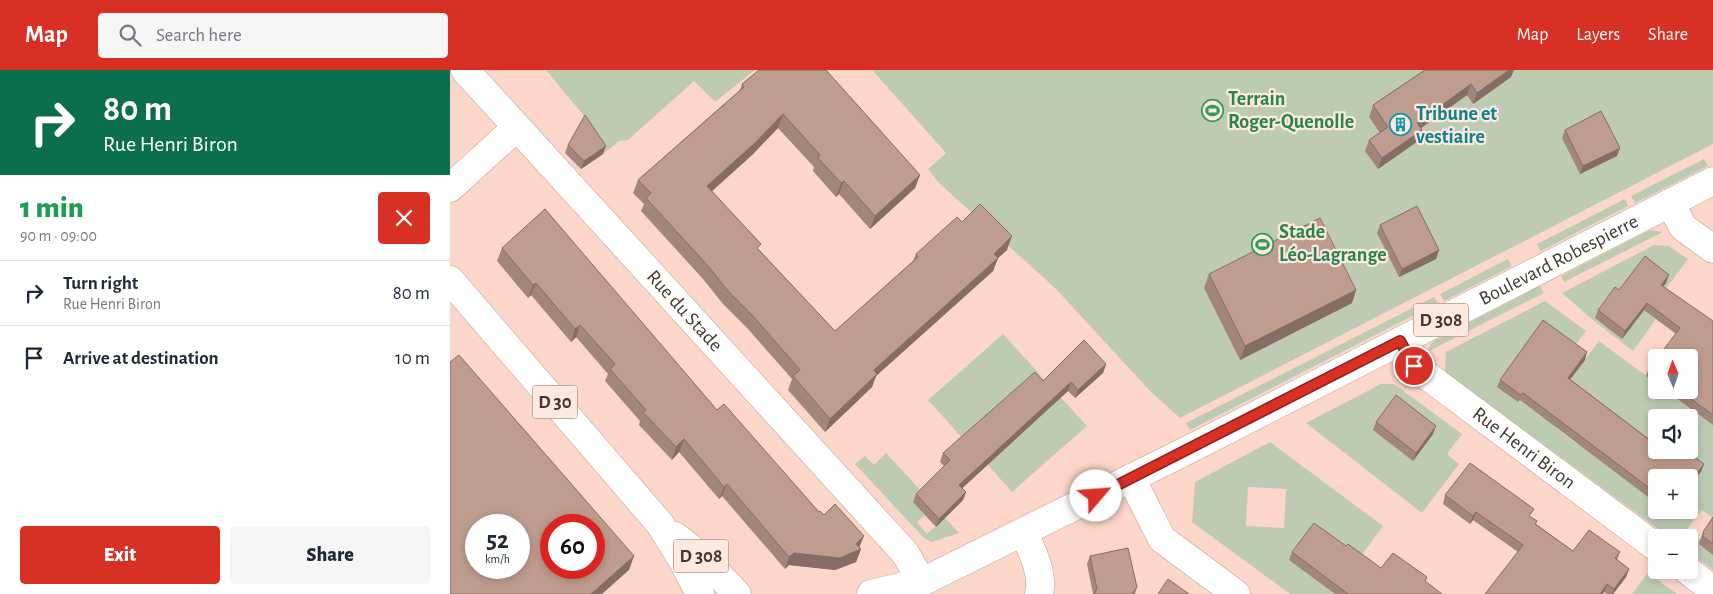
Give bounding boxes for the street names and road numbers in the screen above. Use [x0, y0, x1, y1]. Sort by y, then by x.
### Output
street label: Boulevard Robespierre [1476, 211, 1641, 309]
street label: Rue du Stade [643, 267, 726, 355]
road number: D 308 [1414, 304, 1468, 336]
road number: D 30 [532, 386, 578, 418]
street label: Rue Henri Biron [1469, 404, 1579, 493]
road number: D 308 [674, 540, 728, 572]

